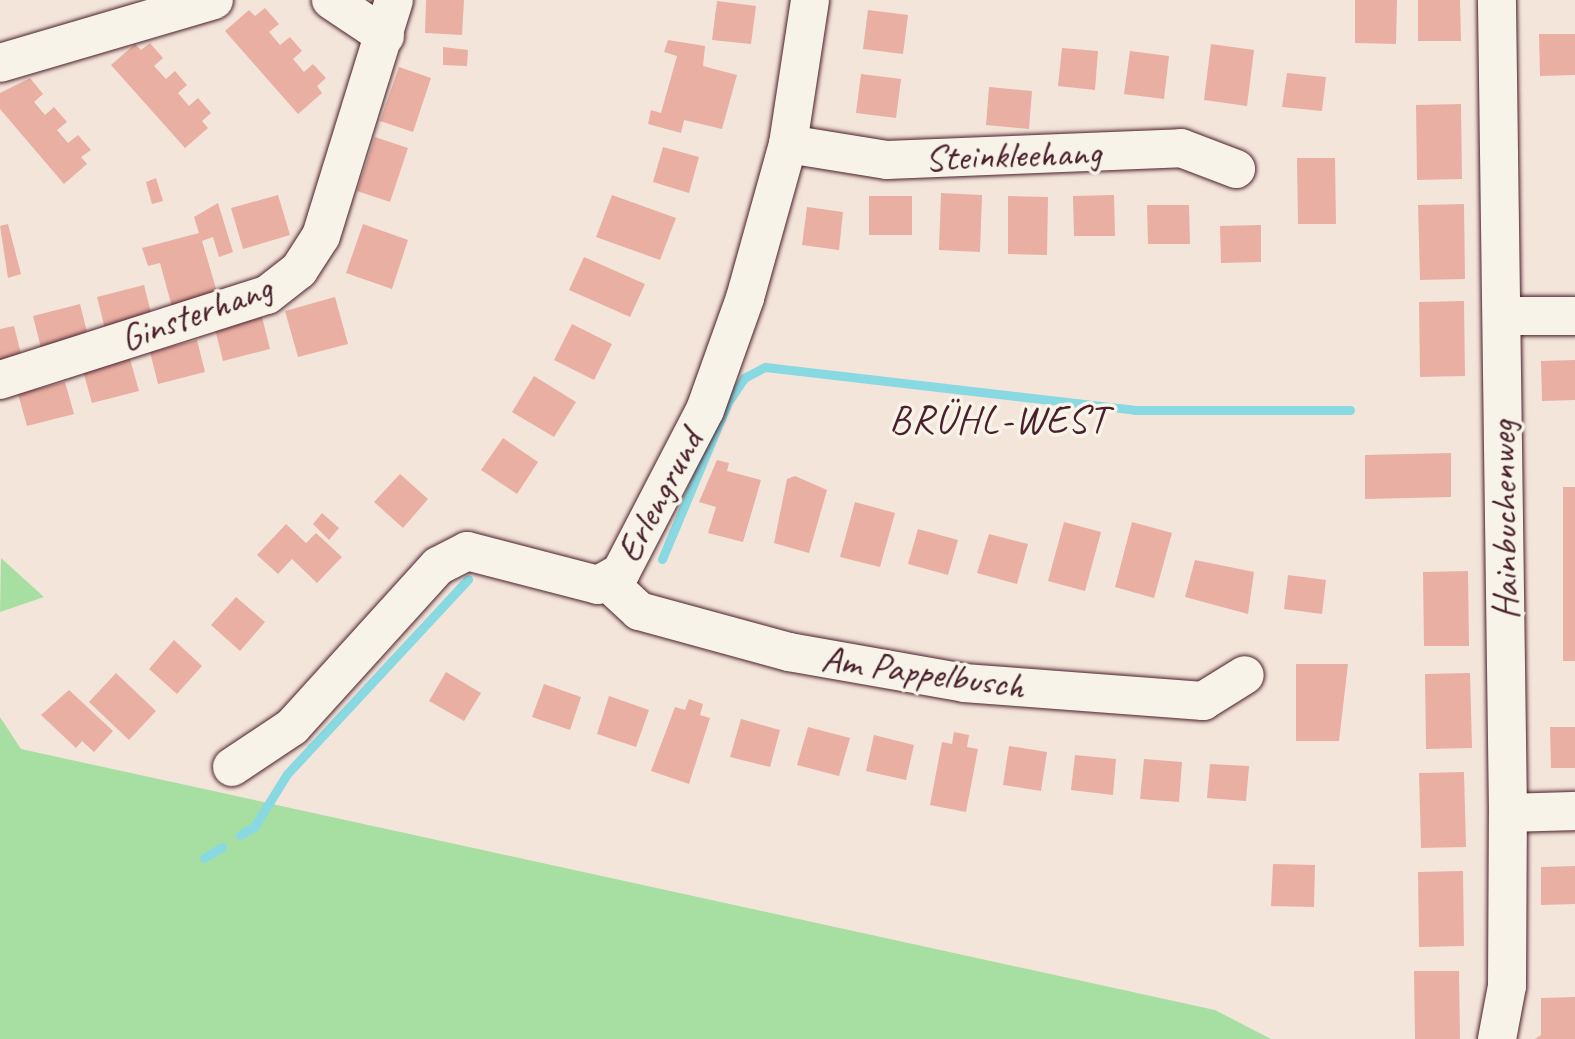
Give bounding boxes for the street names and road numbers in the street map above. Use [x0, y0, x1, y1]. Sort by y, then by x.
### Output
street label: Steinkleehang [924, 129, 1102, 181]
street label: Ginsterhang [114, 265, 278, 361]
street label: Hainbuchenweg [1479, 420, 1529, 620]
street label: Erlengrund [605, 422, 713, 570]
street label: Am Pappelbusch [818, 635, 1028, 709]

